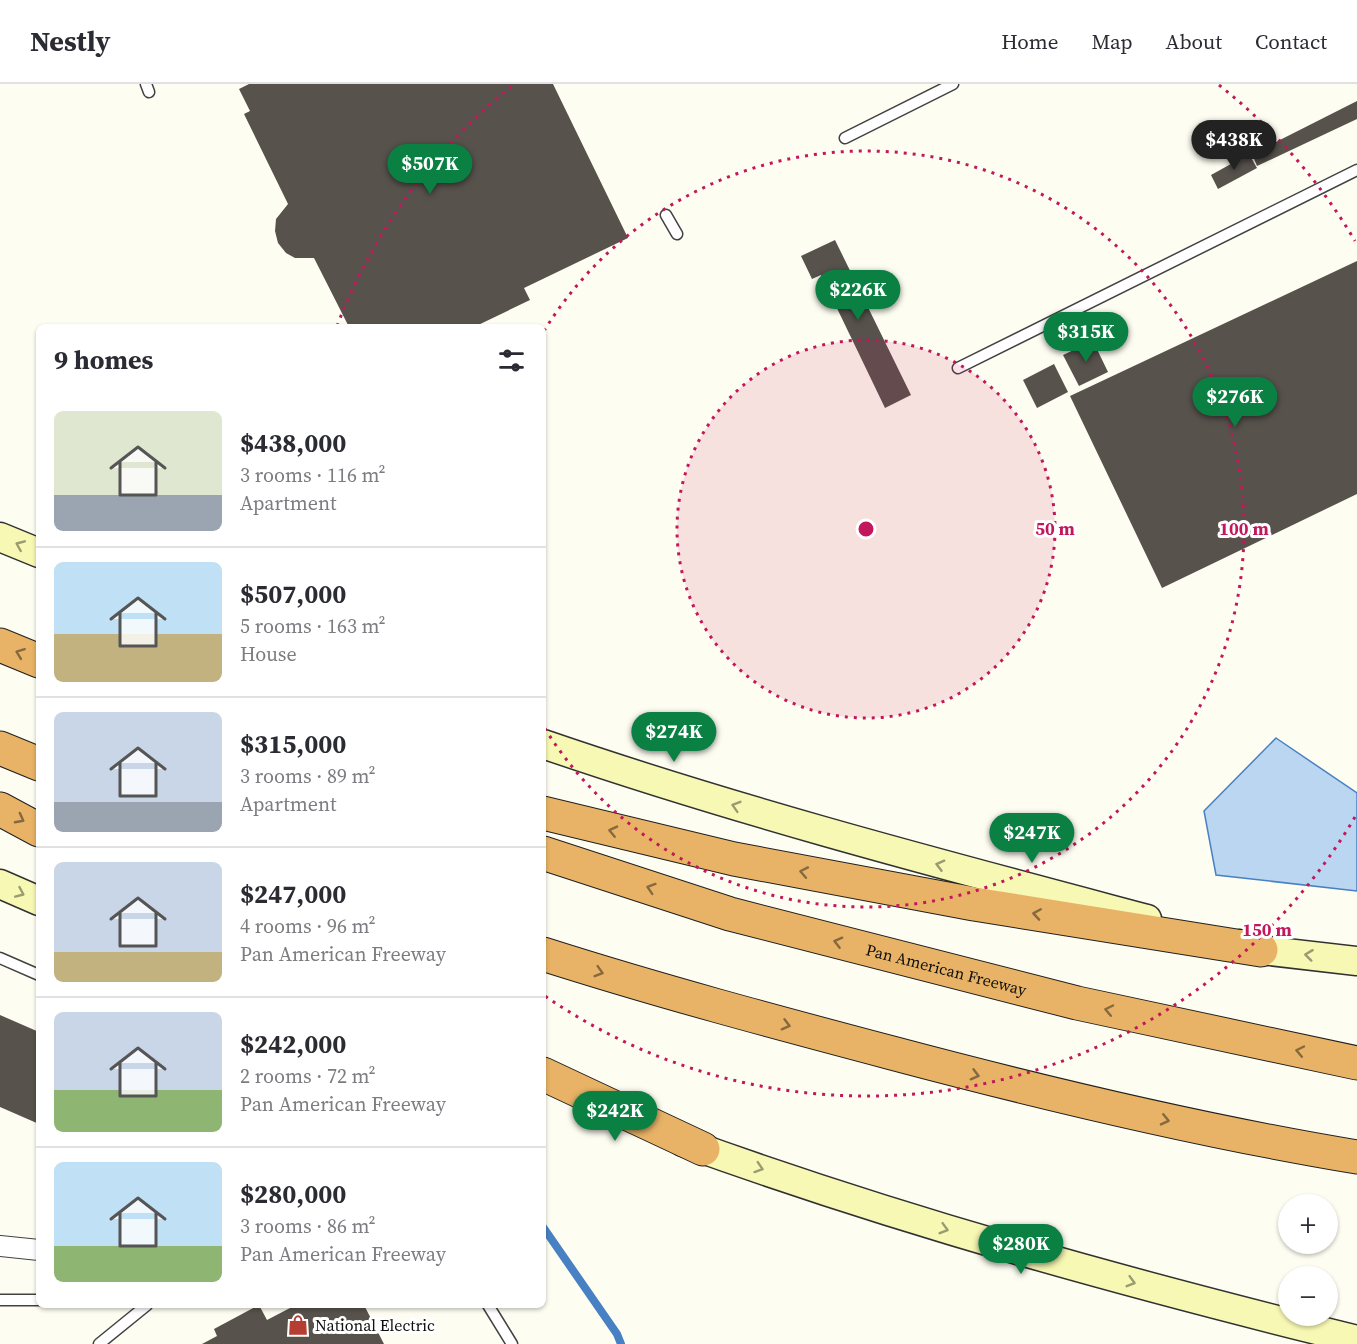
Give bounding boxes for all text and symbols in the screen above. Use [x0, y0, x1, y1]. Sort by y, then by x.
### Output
text: Nestly [30, 22, 110, 60]
text: Home [1001, 27, 1059, 56]
text: Map [1092, 27, 1133, 56]
text: About [1166, 27, 1222, 56]
text: Contact [1255, 27, 1327, 56]
pin: $438K [1192, 120, 1276, 171]
text: $438K [1205, 125, 1263, 153]
pin: $507K [388, 144, 472, 195]
text: $507K [401, 149, 459, 177]
pin: $226K [816, 270, 900, 321]
text: $226K [829, 275, 887, 303]
pin: $315K [1044, 312, 1128, 363]
text: $315K [1057, 317, 1115, 345]
text: 9 homes [54, 342, 153, 378]
icon: filters [495, 344, 528, 377]
pin: $276K [1193, 377, 1277, 428]
text: $276K [1206, 382, 1264, 410]
text: $438,000 [240, 425, 346, 461]
icon: home [102, 435, 174, 507]
text: 3 rooms · 116 m² [240, 461, 386, 489]
text: Apartment [240, 489, 337, 517]
text: 50 m [1035, 516, 1075, 541]
text: 100 m [1219, 516, 1269, 541]
centre of rings [856, 519, 876, 539]
one-way arrow [15, 540, 26, 552]
text: $507,000 [240, 576, 346, 612]
icon: home [102, 586, 174, 658]
text: 5 rooms · 163 m² [240, 612, 386, 640]
text: House [240, 640, 297, 668]
one-way arrow [15, 648, 26, 660]
pin: $274K [632, 712, 716, 763]
text: $274K [645, 717, 703, 745]
text: $315,000 [240, 726, 346, 762]
icon: home [102, 736, 174, 808]
text: 3 rooms · 89 m² [240, 762, 376, 790]
text: Apartment [240, 790, 337, 818]
one-way arrow [731, 801, 742, 813]
one-way arrow [13, 812, 24, 823]
pin: $247K [990, 813, 1074, 864]
text: $247K [1003, 818, 1061, 846]
one-way arrow [608, 825, 618, 838]
one-way arrow [935, 859, 945, 872]
one-way arrow [799, 866, 809, 879]
text: $247,000 [240, 876, 346, 912]
one-way arrow [646, 883, 657, 896]
one-way arrow [13, 885, 24, 897]
icon: home [102, 886, 174, 958]
one-way arrow [1032, 909, 1042, 921]
text: 4 rooms · 96 m² [240, 912, 376, 940]
text: 150 m [1242, 917, 1292, 942]
one-way arrow [834, 937, 844, 949]
street label: Pan American Freeway [864, 938, 1030, 1001]
text: Pan American Freeway [240, 940, 446, 968]
one-way arrow [1304, 950, 1313, 962]
one-way arrow [593, 965, 604, 977]
one-way arrow [1104, 1004, 1114, 1017]
one-way arrow [781, 1018, 791, 1031]
text: $242,000 [240, 1026, 346, 1062]
icon: home [102, 1036, 174, 1108]
one-way arrow [1295, 1045, 1305, 1058]
text: 2 rooms · 72 m² [240, 1062, 376, 1090]
one-way arrow [969, 1068, 980, 1080]
text: Pan American Freeway [240, 1090, 446, 1118]
pin: $242K [573, 1091, 657, 1142]
text: $242K [586, 1096, 644, 1124]
one-way arrow [1159, 1112, 1169, 1125]
one-way arrow [753, 1161, 764, 1173]
text: $280,000 [240, 1176, 346, 1212]
icon: home [102, 1186, 174, 1258]
map controls [1278, 1194, 1338, 1326]
button: + [1278, 1194, 1338, 1254]
text: 3 rooms · 86 m² [240, 1212, 376, 1240]
one-way arrow [938, 1222, 949, 1234]
pin: $280K [979, 1224, 1063, 1275]
text: $280K [992, 1229, 1050, 1257]
text: Pan American Freeway [240, 1240, 446, 1268]
button: − [1278, 1266, 1338, 1326]
one-way arrow [1126, 1275, 1136, 1288]
shop icon: National Electric [286, 1313, 310, 1337]
place label: National Electric [315, 1314, 435, 1336]

